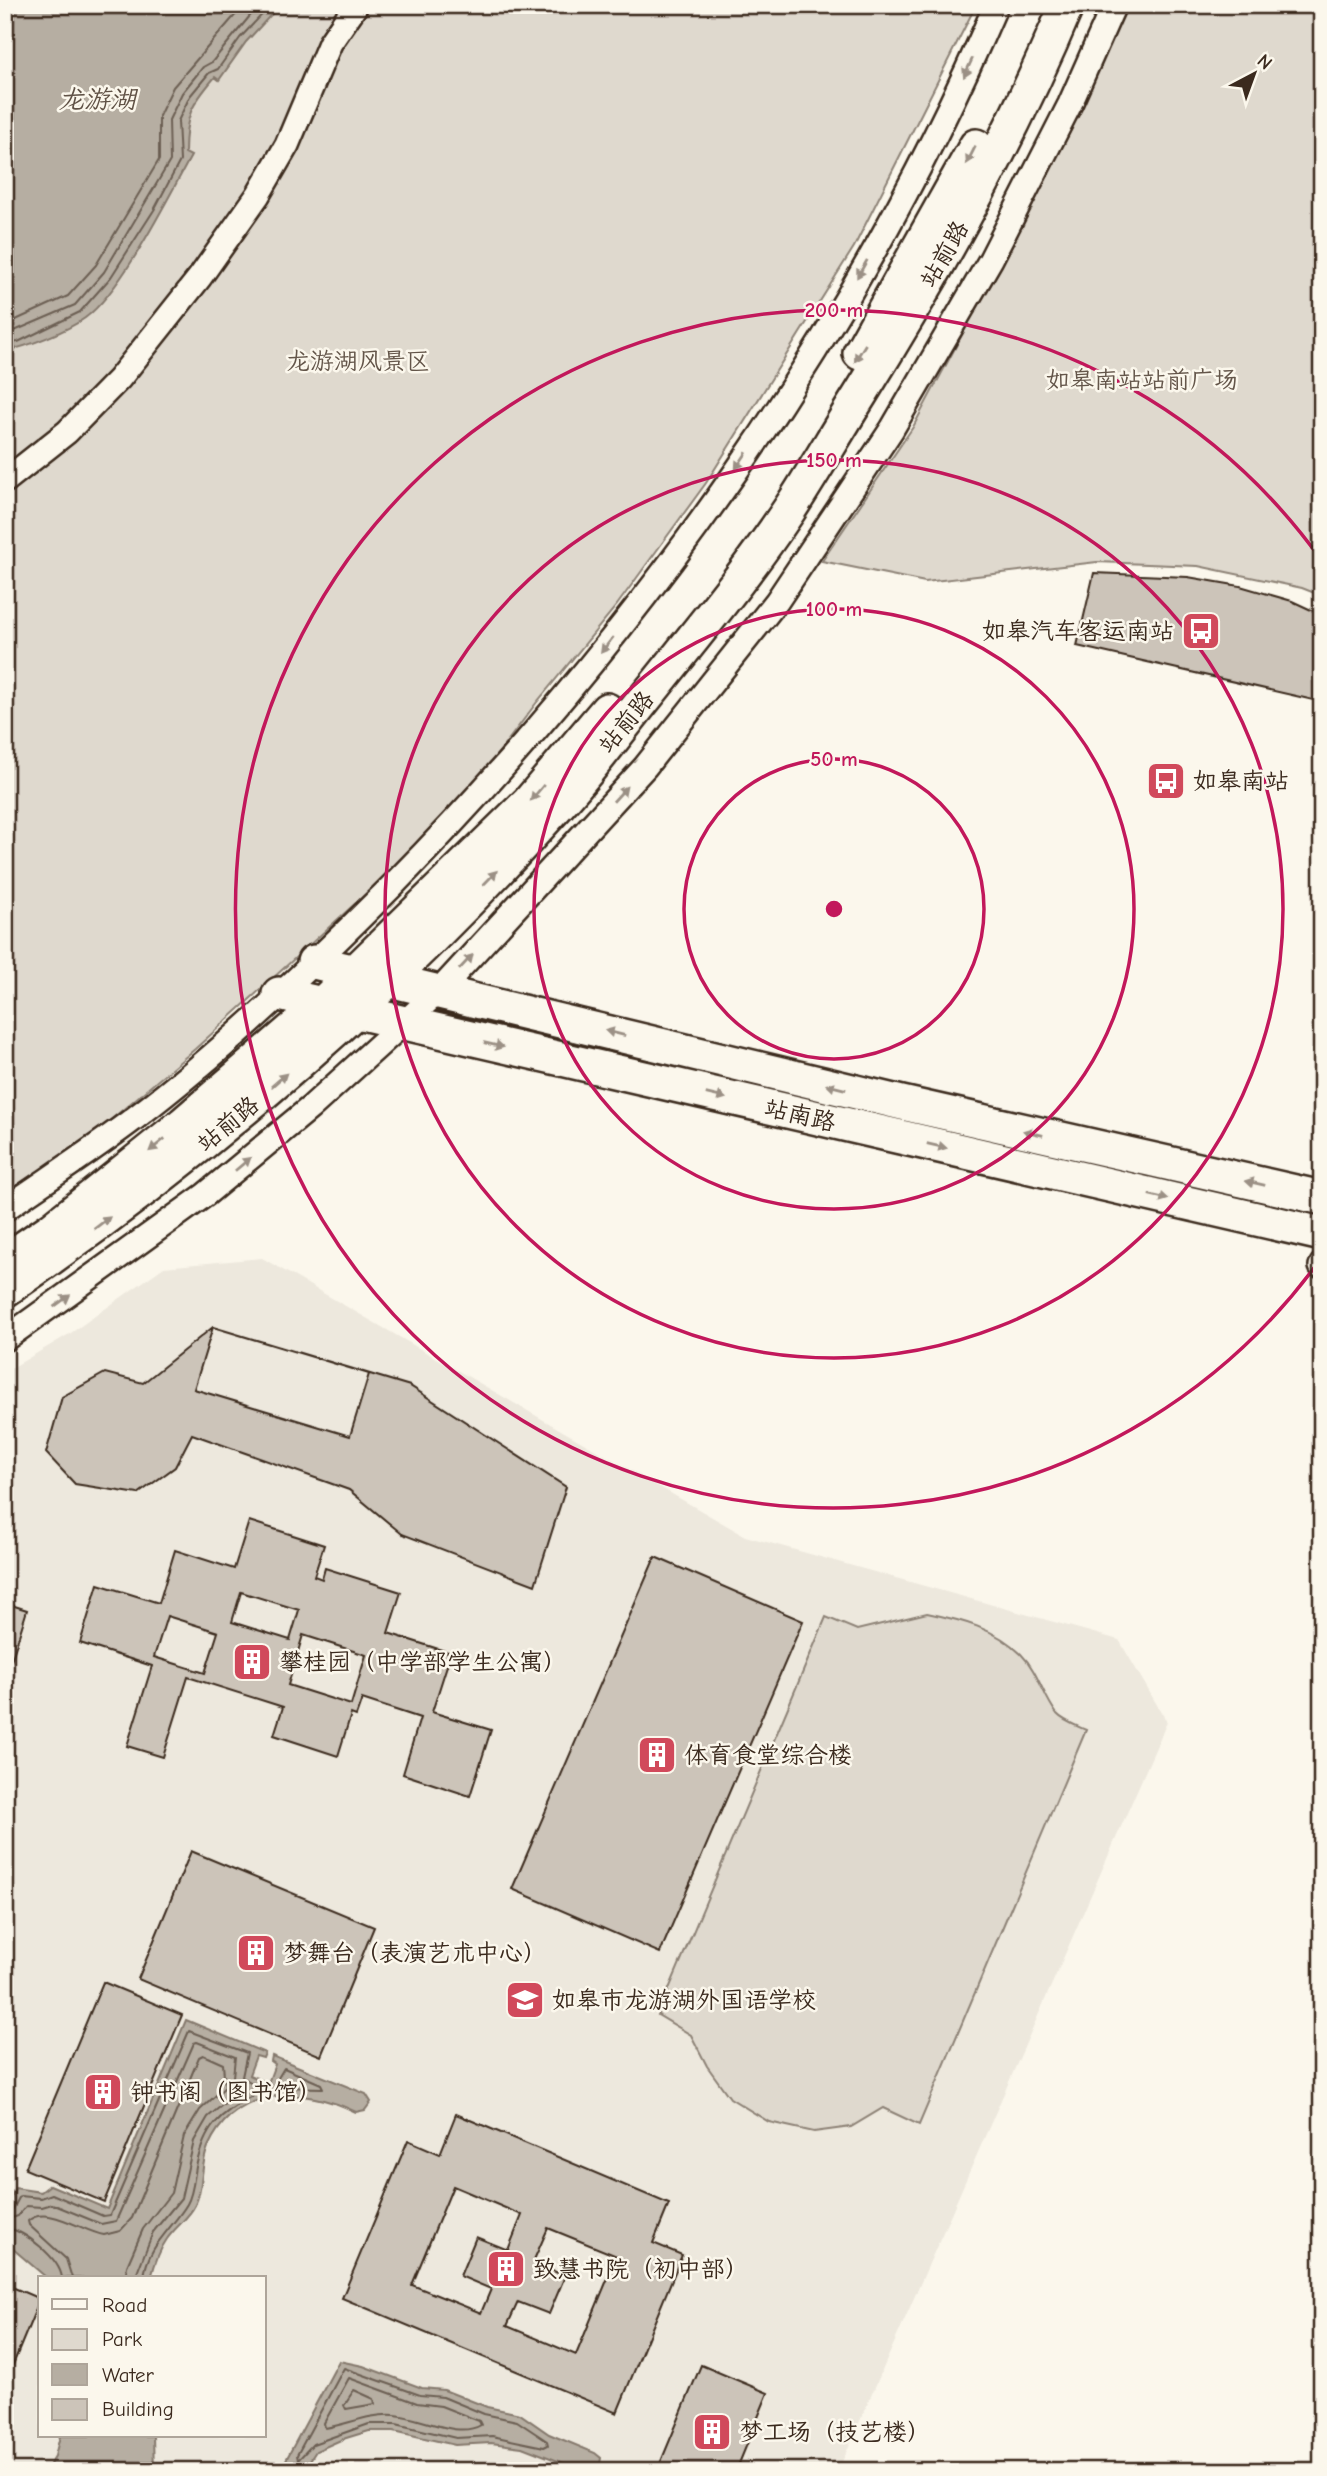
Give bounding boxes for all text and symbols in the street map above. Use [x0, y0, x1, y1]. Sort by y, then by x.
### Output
north arrow [1218, 38, 1288, 108]
text: N [1253, 50, 1276, 74]
one-way arrow [962, 58, 974, 78]
water label: 龙游湖 [58, 85, 139, 115]
one-way arrow [965, 145, 977, 165]
street label: 站前路 [914, 216, 974, 292]
one-way arrow [856, 259, 868, 279]
text: 200 m [805, 298, 863, 322]
one-way arrow [853, 344, 866, 363]
park label: 龙游湖风景区 [286, 347, 430, 375]
park label: 如皋南站站前广场 [1046, 366, 1238, 394]
text: 150 m [806, 448, 862, 472]
one-way arrow [735, 452, 748, 471]
text: 100 m [806, 597, 862, 621]
bus stop icon: 如皋汽车客运南站 [1180, 610, 1222, 652]
place label: 如皋汽车客运南站 [982, 617, 1174, 645]
one-way arrow [601, 636, 615, 654]
street label: 站前路 [592, 685, 660, 759]
text: 50 m [810, 747, 858, 771]
bus stop icon: 如皋南站 [1145, 760, 1187, 802]
place label: 如皋南站 [1193, 767, 1289, 795]
one-way arrow [530, 784, 545, 801]
one-way arrow [612, 785, 628, 803]
one-way arrow [482, 870, 498, 887]
centre of rings [822, 897, 846, 921]
one-way arrow [458, 954, 474, 971]
one-way arrow [604, 1027, 626, 1038]
one-way arrow [483, 1040, 505, 1051]
one-way arrow [270, 1072, 288, 1088]
one-way arrow [825, 1081, 847, 1092]
street label: 站前路 [191, 1090, 265, 1158]
one-way arrow [705, 1090, 727, 1101]
street label: 站南路 [762, 1093, 838, 1137]
one-way arrow [1022, 1127, 1044, 1138]
one-way arrow [148, 1137, 165, 1152]
one-way arrow [927, 1141, 949, 1152]
one-way arrow [235, 1157, 252, 1172]
one-way arrow [1244, 1177, 1266, 1188]
one-way arrow [1148, 1191, 1170, 1202]
one-way arrow [92, 1215, 110, 1230]
one-way arrow [53, 1294, 71, 1308]
building icon: 攀桂园（中学部学生公寓） [231, 1641, 273, 1683]
place label: 攀桂园（中学部学生公寓） [279, 1648, 567, 1676]
building icon: 体育食堂综合楼 [636, 1734, 678, 1776]
place label: 体育食堂综合楼 [684, 1741, 852, 1769]
building icon: 梦舞台（表演艺术中心） [235, 1932, 277, 1974]
place label: 梦舞台（表演艺术中心） [283, 1939, 547, 1967]
school or university icon: 如皋市龙游湖外国语学校 [504, 1979, 546, 2021]
place label: 如皋市龙游湖外国语学校 [552, 1986, 816, 2014]
building icon: 钟书阁（图书馆） [82, 2071, 124, 2113]
place label: 钟书阁（图书馆） [130, 2078, 322, 2106]
building icon: 致慧书院（初中部） [485, 2248, 527, 2290]
place label: 致慧书院（初中部） [533, 2255, 749, 2283]
legend [38, 2276, 266, 2438]
text: Road [102, 2293, 147, 2317]
text: Park [102, 2327, 142, 2351]
text: Water [102, 2363, 155, 2387]
text: Building [102, 2397, 174, 2421]
building icon: 梦工场（技艺楼） [691, 2411, 733, 2453]
place label: 梦工场（技艺楼） [739, 2418, 931, 2446]

